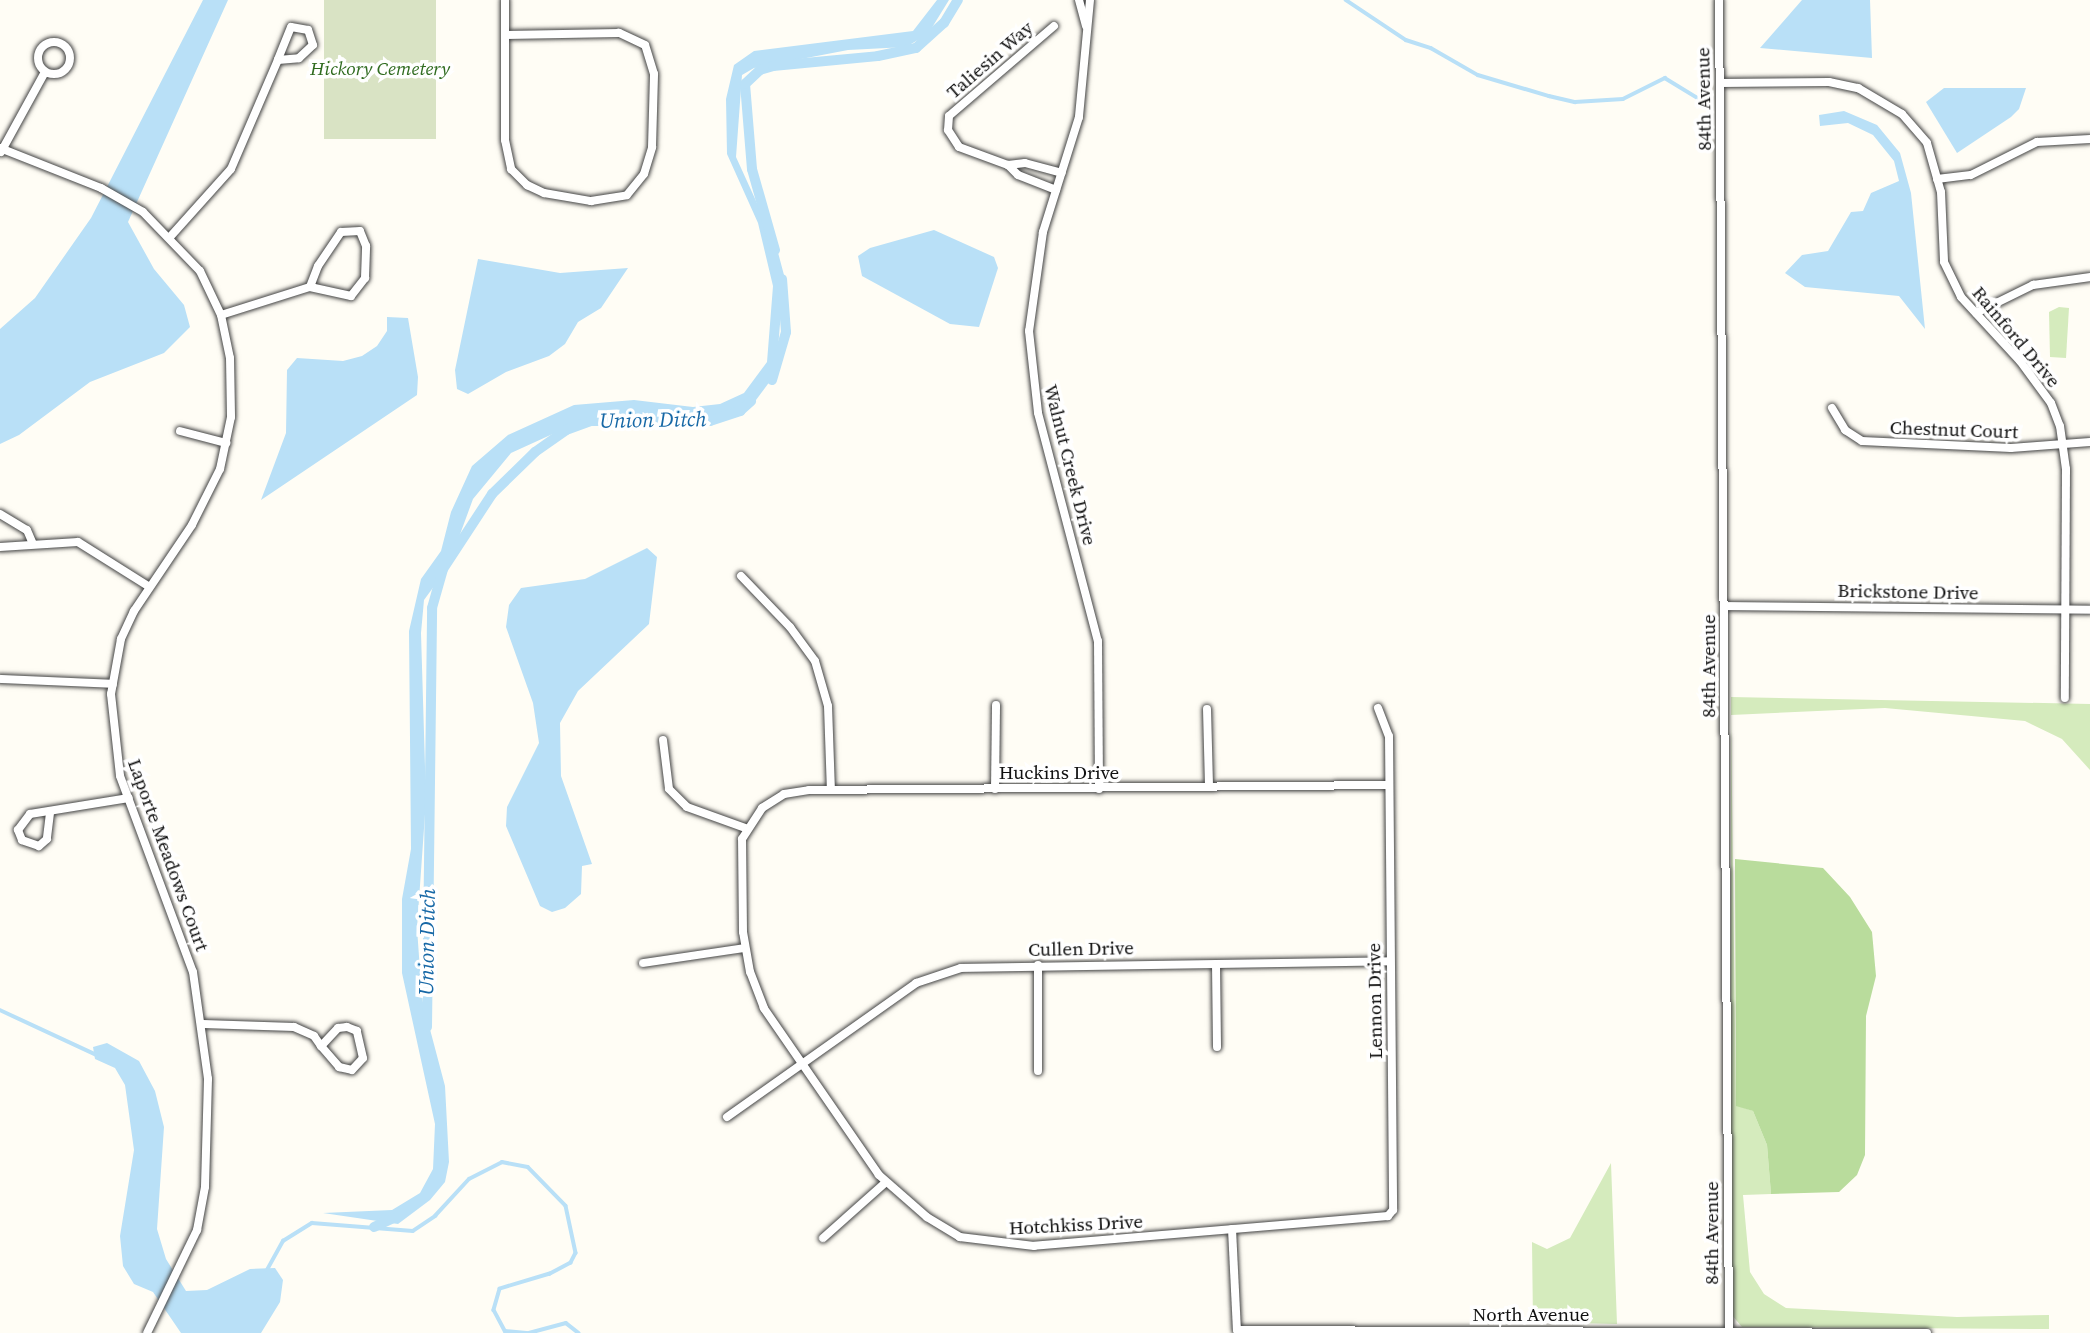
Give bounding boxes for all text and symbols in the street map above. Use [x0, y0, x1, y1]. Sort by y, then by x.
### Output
street label: Taliesin Way [942, 16, 1038, 104]
street label: 84th Avenue [1692, 47, 1716, 151]
park label: Hickory Cemetery [310, 58, 450, 80]
street label: Rainford Drive [1967, 282, 2065, 392]
street label: Walnut Creek Drive [1039, 382, 1101, 548]
water label: Union Ditch [599, 406, 707, 434]
street label: Chestnut Court [1889, 416, 2019, 444]
street label: Brickstone Drive [1837, 579, 1979, 605]
street label: 84th Avenue [1698, 614, 1720, 718]
street label: Laporte Meadows Court [123, 756, 213, 954]
street label: Huckins Drive [999, 762, 1119, 784]
water label: Union Ditch [413, 888, 441, 996]
street label: Cullen Drive [1028, 937, 1134, 961]
street label: Lennon Drive [1363, 943, 1387, 1059]
street label: 84th Avenue [1701, 1181, 1723, 1285]
street label: Hotchkiss Drive [1008, 1210, 1144, 1240]
street label: North Avenue [1473, 1304, 1589, 1326]

